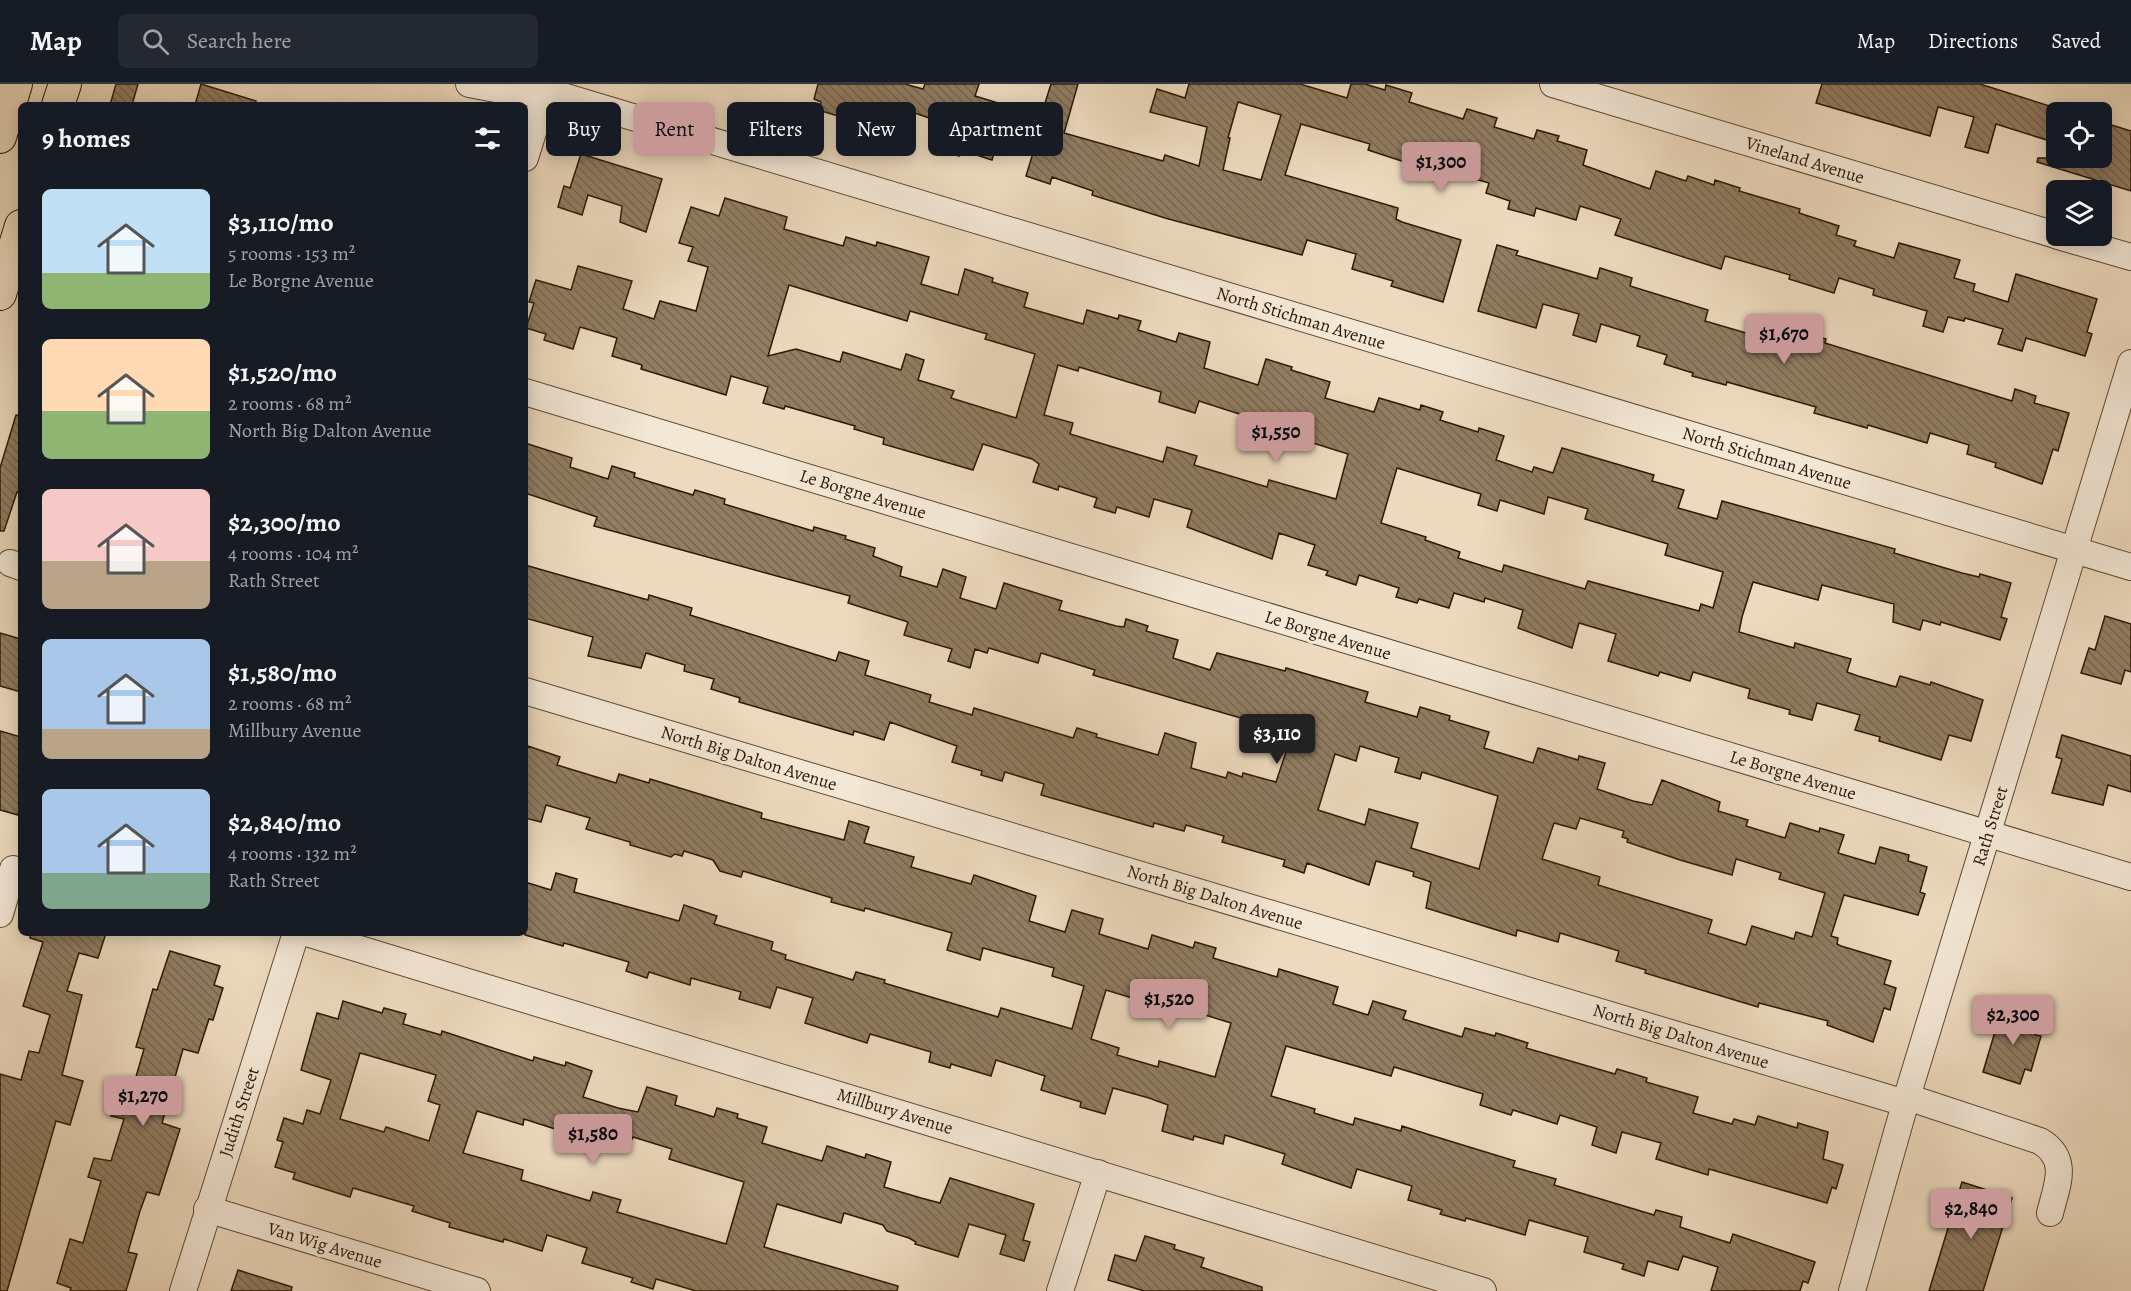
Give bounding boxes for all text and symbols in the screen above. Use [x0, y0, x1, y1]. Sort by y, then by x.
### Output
search box [118, 14, 538, 68]
text: Map [30, 22, 82, 60]
icon: search [139, 25, 172, 58]
text: Search here [187, 26, 291, 56]
text: Map [1857, 27, 1895, 55]
text: Directions [1928, 27, 2018, 55]
text: Saved [2051, 27, 2101, 55]
chip: Buy [546, 102, 621, 156]
chip: Rent [633, 102, 715, 156]
chip: Filters [727, 102, 824, 156]
chip: New [836, 102, 916, 156]
chip: Apartment [928, 102, 1063, 156]
map controls [2046, 102, 2112, 246]
button: locate [2046, 102, 2112, 168]
text: 9 homes [42, 121, 131, 156]
icon: filters [471, 122, 504, 155]
street label: Vineland Avenue [1742, 130, 1867, 189]
pin: $1,300 [1392, 142, 1490, 193]
text: $1,300 [1416, 148, 1466, 175]
button: layers [2046, 180, 2112, 246]
text: $3,110/mo [228, 205, 334, 240]
icon: home [90, 213, 162, 285]
text: 5 rooms · 153 m² [228, 240, 355, 267]
text: Le Borgne Avenue [228, 267, 374, 294]
street label: North Stichman Avenue [1213, 281, 1389, 355]
pin: $1,670 [1735, 314, 1833, 365]
text: $1,670 [1759, 320, 1809, 347]
text: $1,520/mo [228, 355, 337, 390]
icon: home [90, 363, 162, 435]
text: 2 rooms · 68 m² [228, 390, 352, 417]
pin: $1,550 [1227, 412, 1325, 463]
text: North Big Dalton Avenue [228, 417, 432, 444]
text: $1,550 [1252, 418, 1301, 445]
street label: North Stichman Avenue [1679, 421, 1855, 495]
street label: Le Borgne Avenue [797, 463, 929, 525]
text: $2,300/mo [228, 505, 341, 540]
icon: home [90, 513, 162, 585]
text: 4 rooms · 104 m² [228, 540, 359, 567]
text: Rath Street [228, 567, 320, 594]
street label: Le Borgne Avenue [1262, 604, 1394, 666]
text: $1,580/mo [228, 655, 337, 690]
icon: home [90, 663, 162, 735]
text: 2 rooms · 68 m² [228, 690, 352, 717]
pin: $3,110 [1228, 714, 1326, 765]
text: Millbury Avenue [228, 717, 362, 744]
street label: North Big Dalton Avenue [658, 720, 840, 796]
text: $3,110 [1253, 720, 1301, 747]
street label: Le Borgne Avenue [1727, 744, 1859, 806]
street label: Rath Street [1966, 783, 2014, 869]
text: $2,840/mo [228, 805, 341, 840]
icon: home [90, 813, 162, 885]
text: 4 rooms · 132 m² [228, 840, 357, 867]
street label: North Big Dalton Avenue [1124, 859, 1306, 935]
text: Rath Street [228, 867, 320, 894]
pin: $1,520 [1120, 979, 1218, 1030]
text: $1,520 [1144, 985, 1194, 1012]
pin: $2,300 [1964, 995, 2062, 1046]
street label: North Big Dalton Avenue [1590, 998, 1772, 1074]
text: $2,300 [1986, 1001, 2040, 1028]
street label: Judith Street [213, 1064, 265, 1160]
pin: $1,270 [94, 1076, 192, 1127]
text: $1,270 [118, 1082, 168, 1109]
street label: Millbury Avenue [834, 1082, 956, 1140]
pin: $1,580 [544, 1114, 642, 1165]
text: $1,580 [568, 1120, 618, 1147]
pin: $2,840 [1922, 1189, 2020, 1240]
text: $2,840 [1944, 1195, 1998, 1222]
street label: Van Wig Avenue [264, 1216, 385, 1274]

